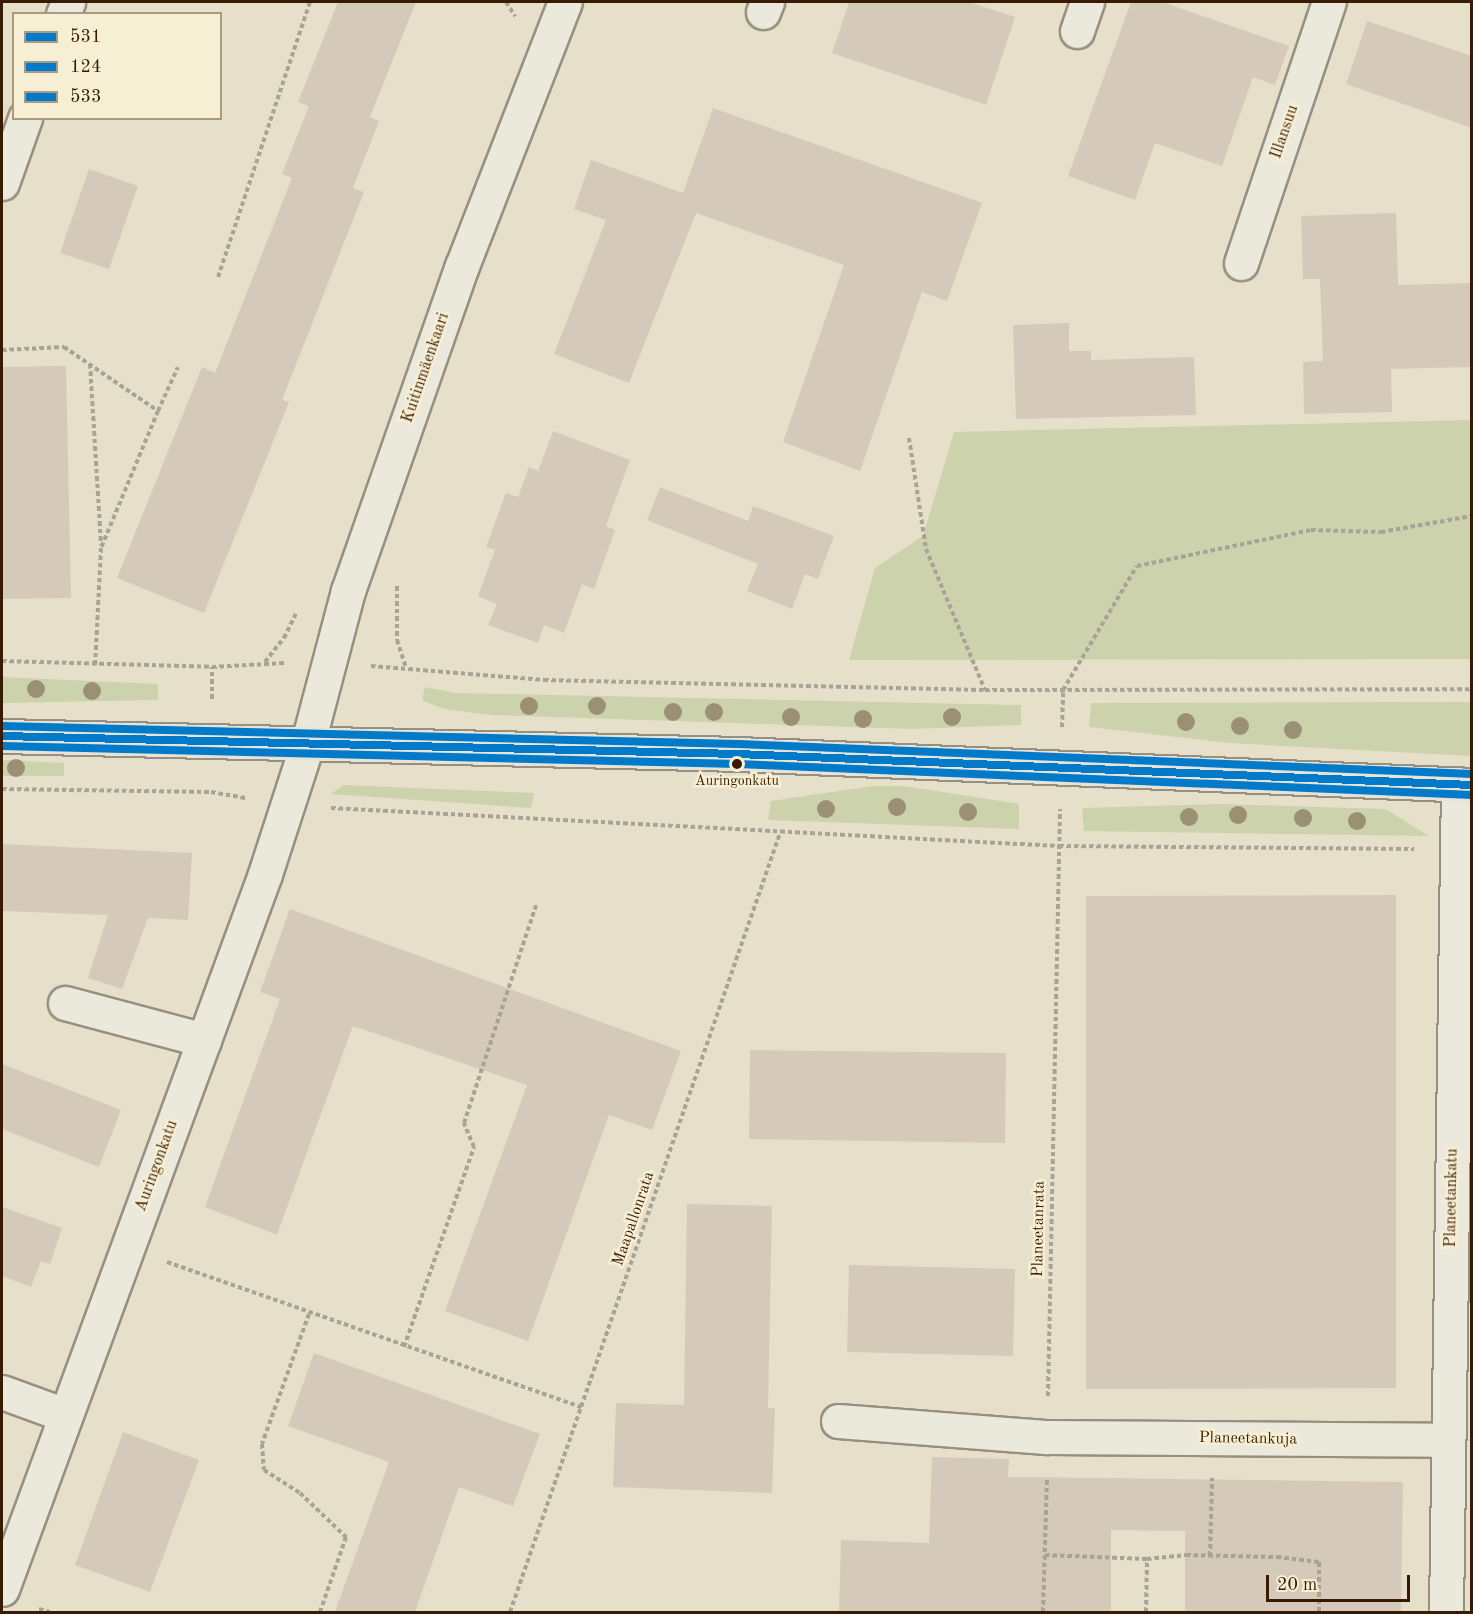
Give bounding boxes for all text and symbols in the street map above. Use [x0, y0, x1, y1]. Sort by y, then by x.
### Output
legend [12, 12, 222, 120]
text: 531 [70, 28, 101, 46]
text: 124 [70, 58, 101, 76]
text: 533 [70, 88, 101, 106]
street label: Illansuu [1267, 103, 1303, 161]
street label: Kuitinmäenkaari [398, 310, 454, 426]
marker: Auringonkatu [731, 758, 743, 770]
place label: Auringonkatu [695, 773, 779, 789]
street label: Auringonkatu [132, 1118, 182, 1214]
street label: Planeetankatu [1442, 1148, 1462, 1248]
street label: Maapallonrata [609, 1169, 659, 1269]
street label: Planeetanrata [1029, 1181, 1049, 1277]
street label: Planeetankuja [1199, 1429, 1297, 1449]
scale bar [1269, 1563, 1413, 1601]
text: 20 m [1277, 1576, 1317, 1594]

